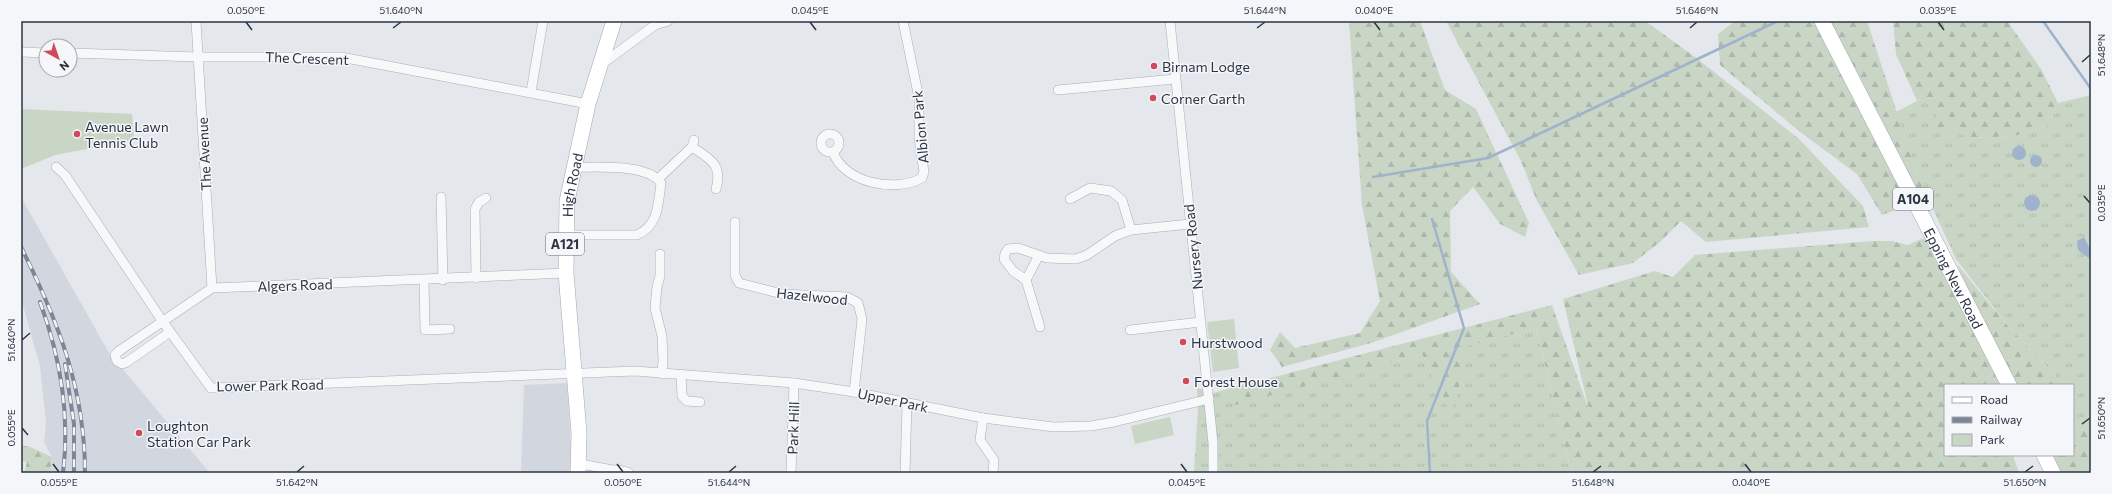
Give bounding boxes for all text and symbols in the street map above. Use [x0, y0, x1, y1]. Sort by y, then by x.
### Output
text: 0.050°E [227, 4, 265, 16]
text: 51.640°N [379, 4, 423, 16]
text: 0.045°E [791, 4, 829, 16]
text: 51.644°N [1244, 4, 1286, 16]
text: 0.040°E [1355, 4, 1393, 16]
text: 51.646°N [1676, 4, 1718, 16]
text: 0.035°E [1919, 4, 1957, 16]
text: 51.648°N [2095, 34, 2107, 76]
north arrow [38, 38, 78, 78]
street label: The Crescent [265, 48, 349, 68]
text: N [57, 58, 72, 74]
place label: Birnam Lodge [1162, 58, 1250, 75]
marker: Birnam Lodge [1149, 61, 1159, 71]
street label: Albion Park [908, 89, 932, 164]
place label: Corner Garth [1161, 90, 1245, 107]
marker: Corner Garth [1148, 93, 1158, 103]
street label: The Avenue [194, 117, 214, 191]
place label: Avenue Lawn Tennis Club [85, 118, 169, 151]
marker: Avenue Lawn Tennis Club [72, 129, 82, 139]
street label: High Road [558, 151, 586, 217]
text: 0.035°E [2095, 184, 2107, 222]
road number: A104 [1893, 188, 1933, 210]
street label: Nursery Road [1180, 203, 1206, 291]
street label: Epping New Road [1921, 225, 1987, 331]
road number: A121 [546, 233, 584, 255]
street label: Algers Road [257, 275, 333, 295]
street label: Hazelwood [776, 284, 848, 308]
text: 51.640°N [5, 318, 17, 362]
place label: Hurstwood [1191, 334, 1263, 351]
marker: Hurstwood [1178, 337, 1188, 347]
place label: Forest House [1194, 373, 1278, 390]
street label: Lower Park Road [216, 376, 324, 394]
marker: Forest House [1181, 376, 1191, 386]
street label: Upper Park [856, 384, 930, 416]
legend [1944, 384, 2074, 456]
text: Road [1980, 392, 2008, 406]
text: 51.650°N [2095, 397, 2107, 439]
street label: Park Hill [784, 401, 802, 455]
text: 0.055°E [5, 409, 17, 447]
text: Railway [1980, 412, 2022, 426]
place label: Loughton Station Car Park [147, 417, 251, 450]
marker: Loughton Station Car Park [134, 428, 144, 438]
text: Park [1980, 432, 2006, 446]
text: 0.055°E [40, 476, 78, 488]
text: 51.642°N [276, 476, 318, 488]
text: 0.050°E [604, 476, 642, 488]
text: 51.644°N [708, 476, 750, 488]
text: 0.045°E [1168, 476, 1206, 488]
text: 51.648°N [1572, 476, 1614, 488]
text: 0.040°E [1732, 476, 1770, 488]
text: 51.650°N [2004, 476, 2046, 488]

